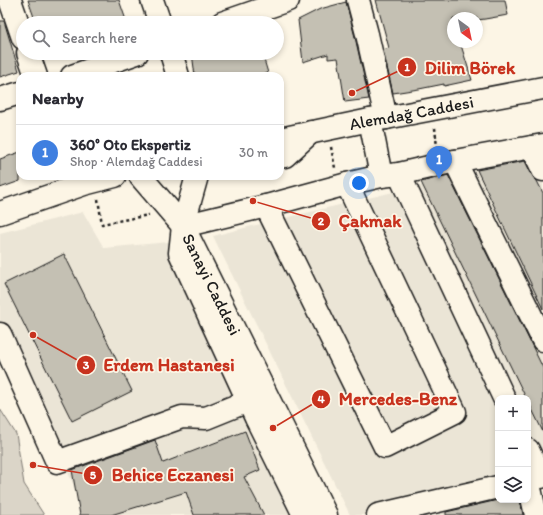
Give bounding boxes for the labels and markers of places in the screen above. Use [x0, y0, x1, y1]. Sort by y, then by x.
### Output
callout: Dilim Börek [397, 52, 523, 82]
pin: 1 [426, 146, 452, 179]
callout: Çakmak [311, 206, 410, 236]
callout: Erdem Hastanesi [76, 350, 243, 380]
callout: Mercedes-Benz [311, 384, 465, 414]
callout: Behice Eczanesi [83, 460, 242, 490]

